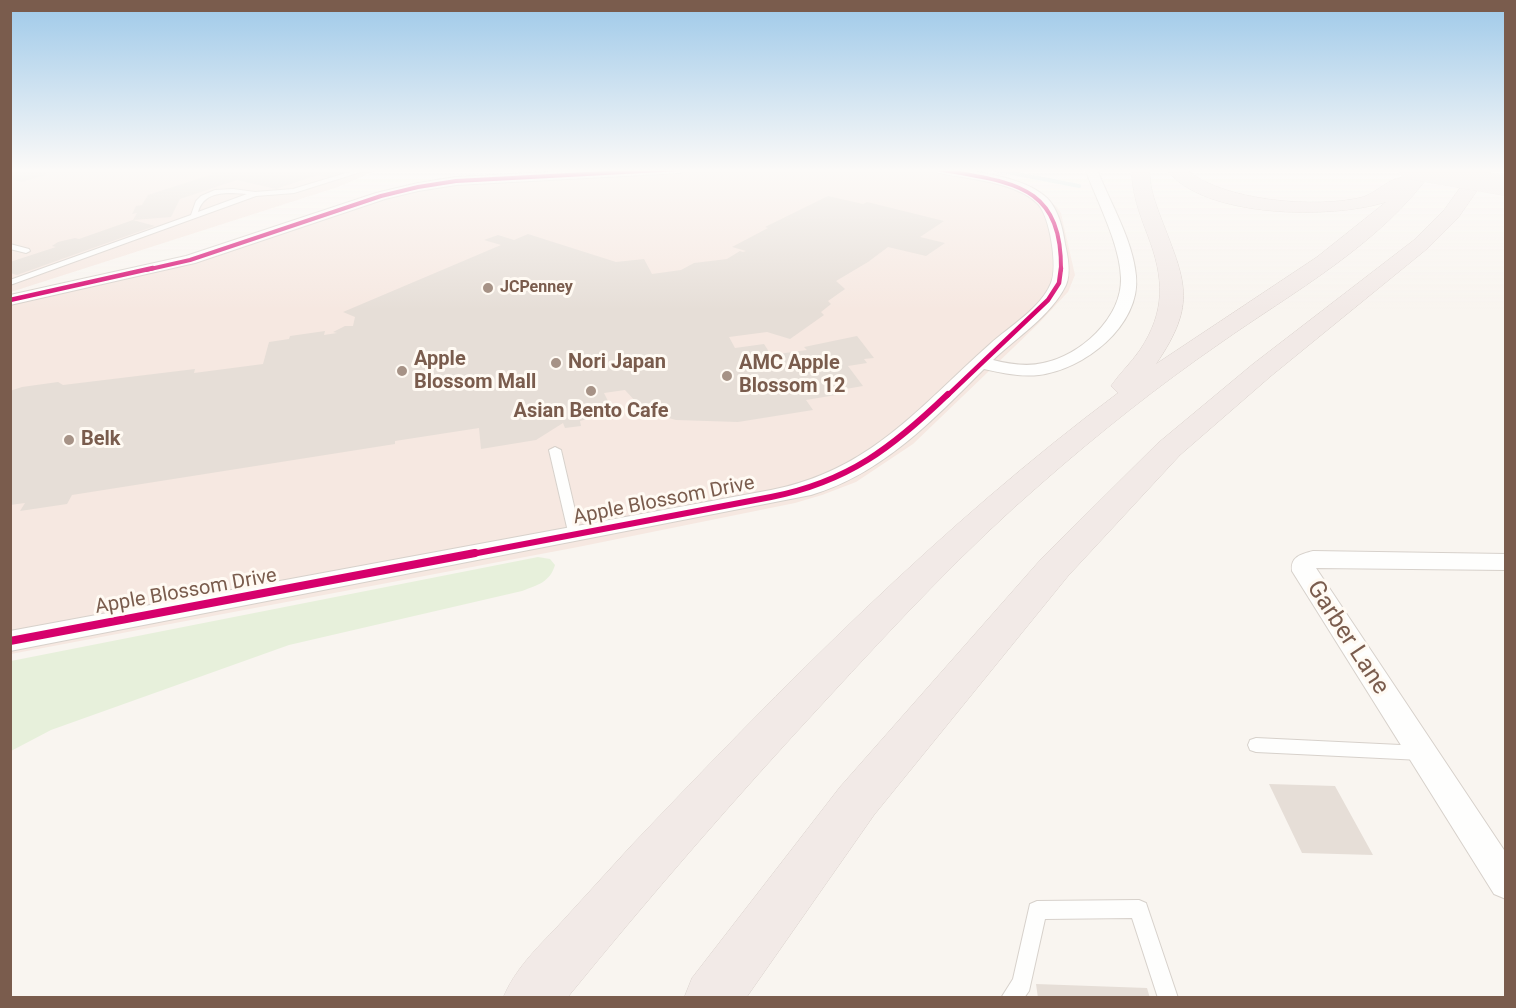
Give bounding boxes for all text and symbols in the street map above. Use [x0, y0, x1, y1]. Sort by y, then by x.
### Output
place label: JCPenney [500, 278, 573, 298]
marker: JCPenney [481, 281, 495, 295]
place label: Apple Blossom Mall [414, 348, 536, 395]
place label: Nori Japan [568, 351, 666, 375]
place label: AMC Apple Blossom 12 [739, 352, 845, 399]
marker: Nori Japan [549, 356, 563, 370]
marker: Apple Blossom Mall [395, 364, 409, 378]
marker: AMC Apple Blossom 12 [720, 369, 734, 383]
marker: Asian Bento Cafe [584, 384, 598, 398]
place label: Asian Bento Cafe [514, 400, 668, 424]
place label: Belk [81, 428, 121, 452]
marker: Belk [62, 433, 76, 447]
street label: Apple Blossom Drive [571, 472, 757, 530]
street label: Apple Blossom Drive [93, 564, 279, 620]
street label: Garber Lane [1300, 576, 1394, 700]

